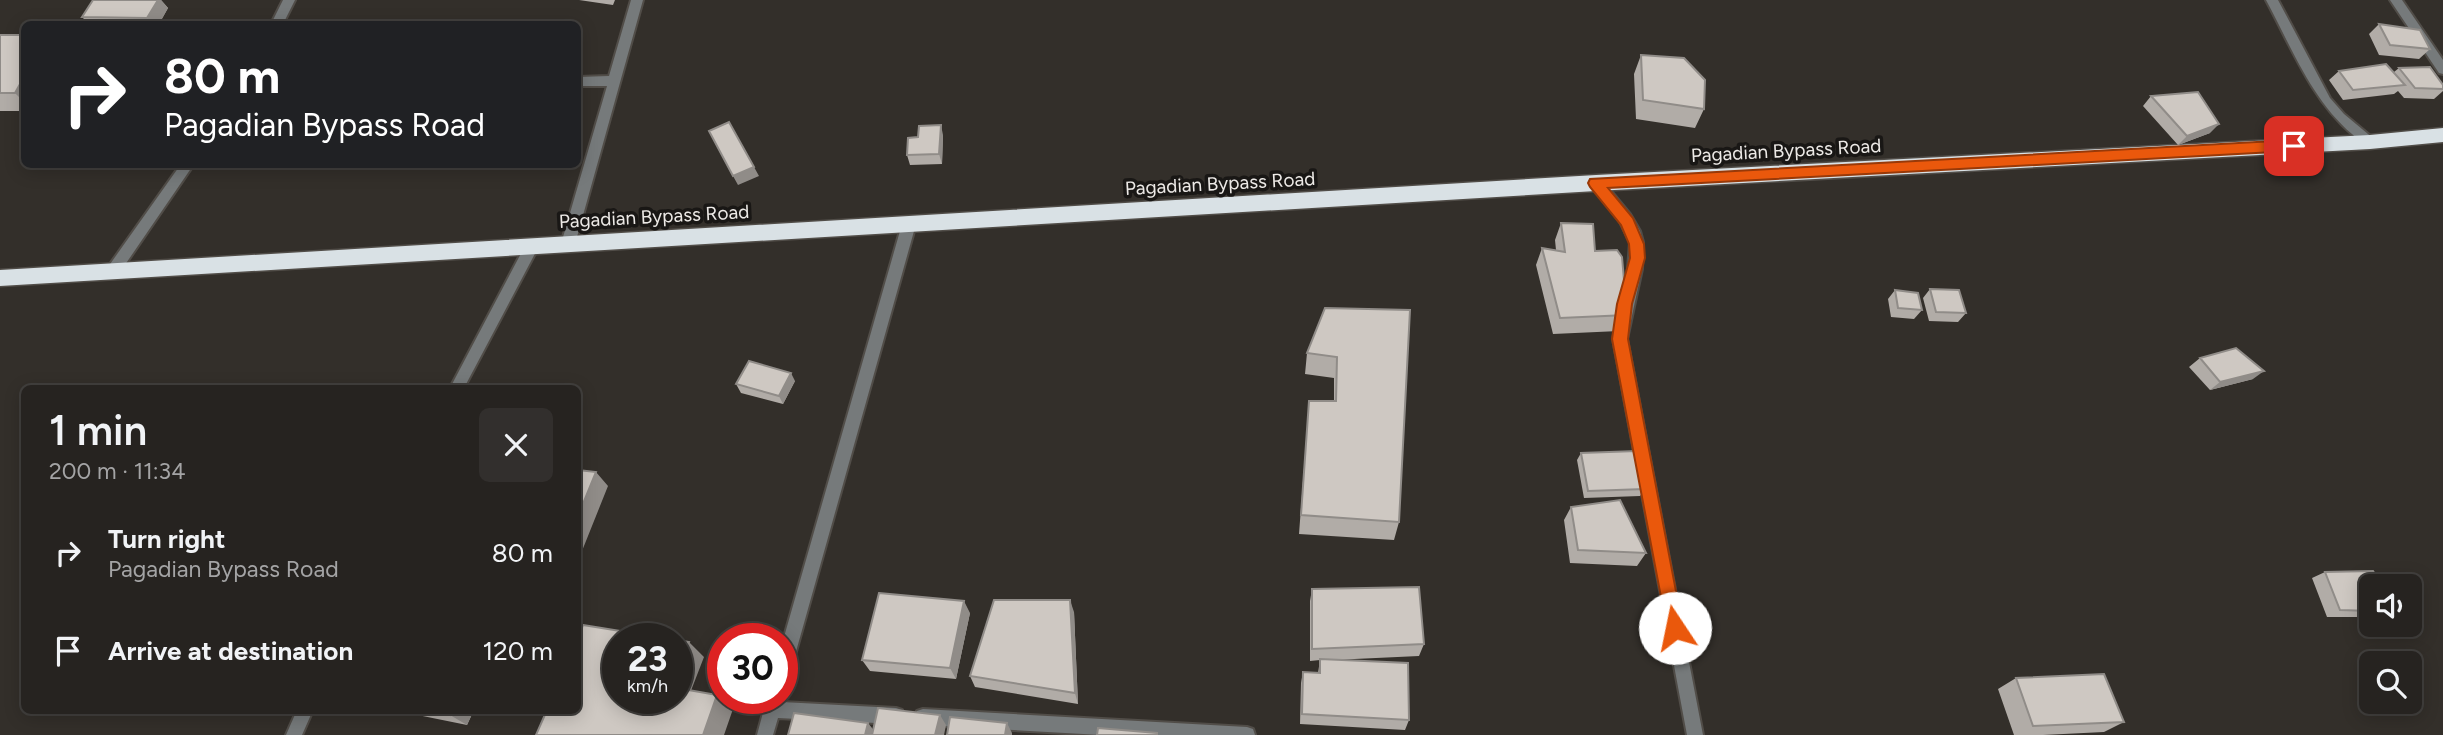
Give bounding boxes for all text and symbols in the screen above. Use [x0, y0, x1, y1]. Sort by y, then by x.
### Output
text: 80 m [164, 46, 280, 105]
icon: right [49, 49, 140, 140]
text: Pagadian Bypass Road [164, 106, 485, 144]
pin [2264, 116, 2324, 176]
icon: arrive [2275, 127, 2313, 165]
street label: Pagadian Bypass Road [1690, 134, 1882, 167]
street label: Pagadian Bypass Road [1124, 167, 1316, 200]
street label: Pagadian Bypass Road [558, 200, 750, 233]
text: 1 min [49, 405, 147, 456]
button: close [479, 408, 553, 482]
text: 200 m · 11:34 [49, 457, 185, 485]
text: Turn right [108, 523, 225, 555]
icon: right [49, 534, 87, 572]
text: 80 m [492, 537, 553, 569]
text: Pagadian Bypass Road [108, 555, 339, 583]
map controls [2359, 574, 2422, 714]
button: sound [2359, 574, 2422, 637]
position arrow [1638, 591, 1712, 665]
speed limit sign: 30 [707, 623, 798, 714]
icon: arrive [49, 632, 87, 670]
text: Arrive at destination [108, 635, 353, 667]
text: 120 m [483, 635, 553, 667]
text: 23 [628, 638, 667, 680]
button: search [2359, 651, 2422, 714]
text: km/h [627, 675, 668, 697]

